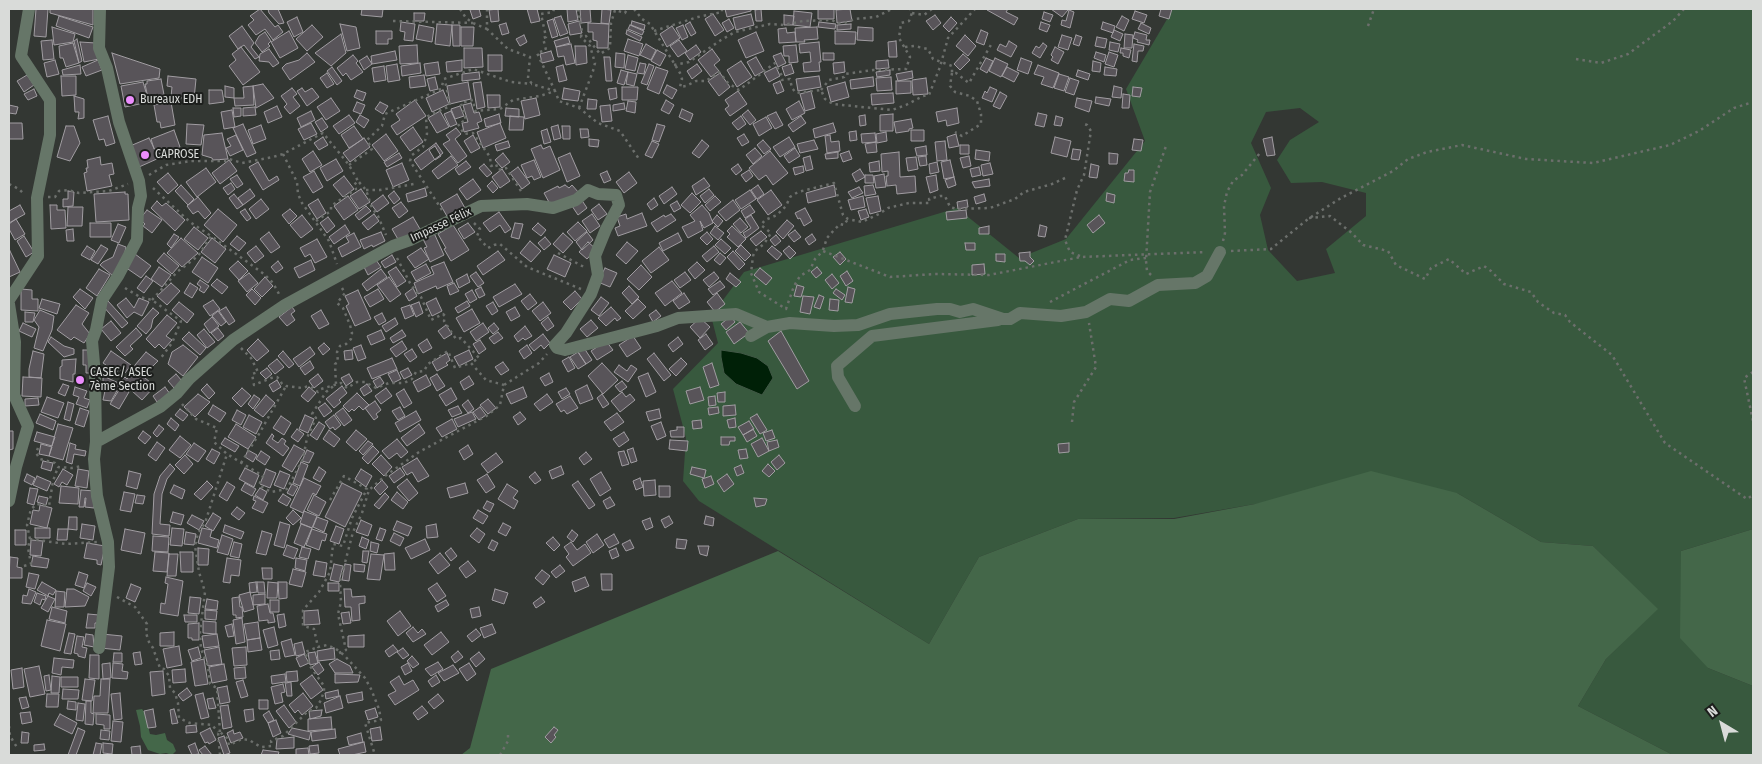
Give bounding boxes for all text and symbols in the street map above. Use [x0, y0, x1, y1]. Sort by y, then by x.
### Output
place label: Bureaux EDH [140, 93, 203, 107]
marker: Bureaux EDH [124, 94, 136, 106]
place label: CAPROSE [155, 148, 199, 162]
marker: CAPROSE [139, 149, 151, 161]
street label: Impasse Félix [408, 205, 474, 245]
place label: CASEC/ ASEC 7ème Section [90, 366, 155, 394]
marker: CASEC/ ASEC 7ème Section [74, 374, 86, 386]
north arrow [1697, 699, 1747, 749]
text: N [1704, 702, 1721, 721]

